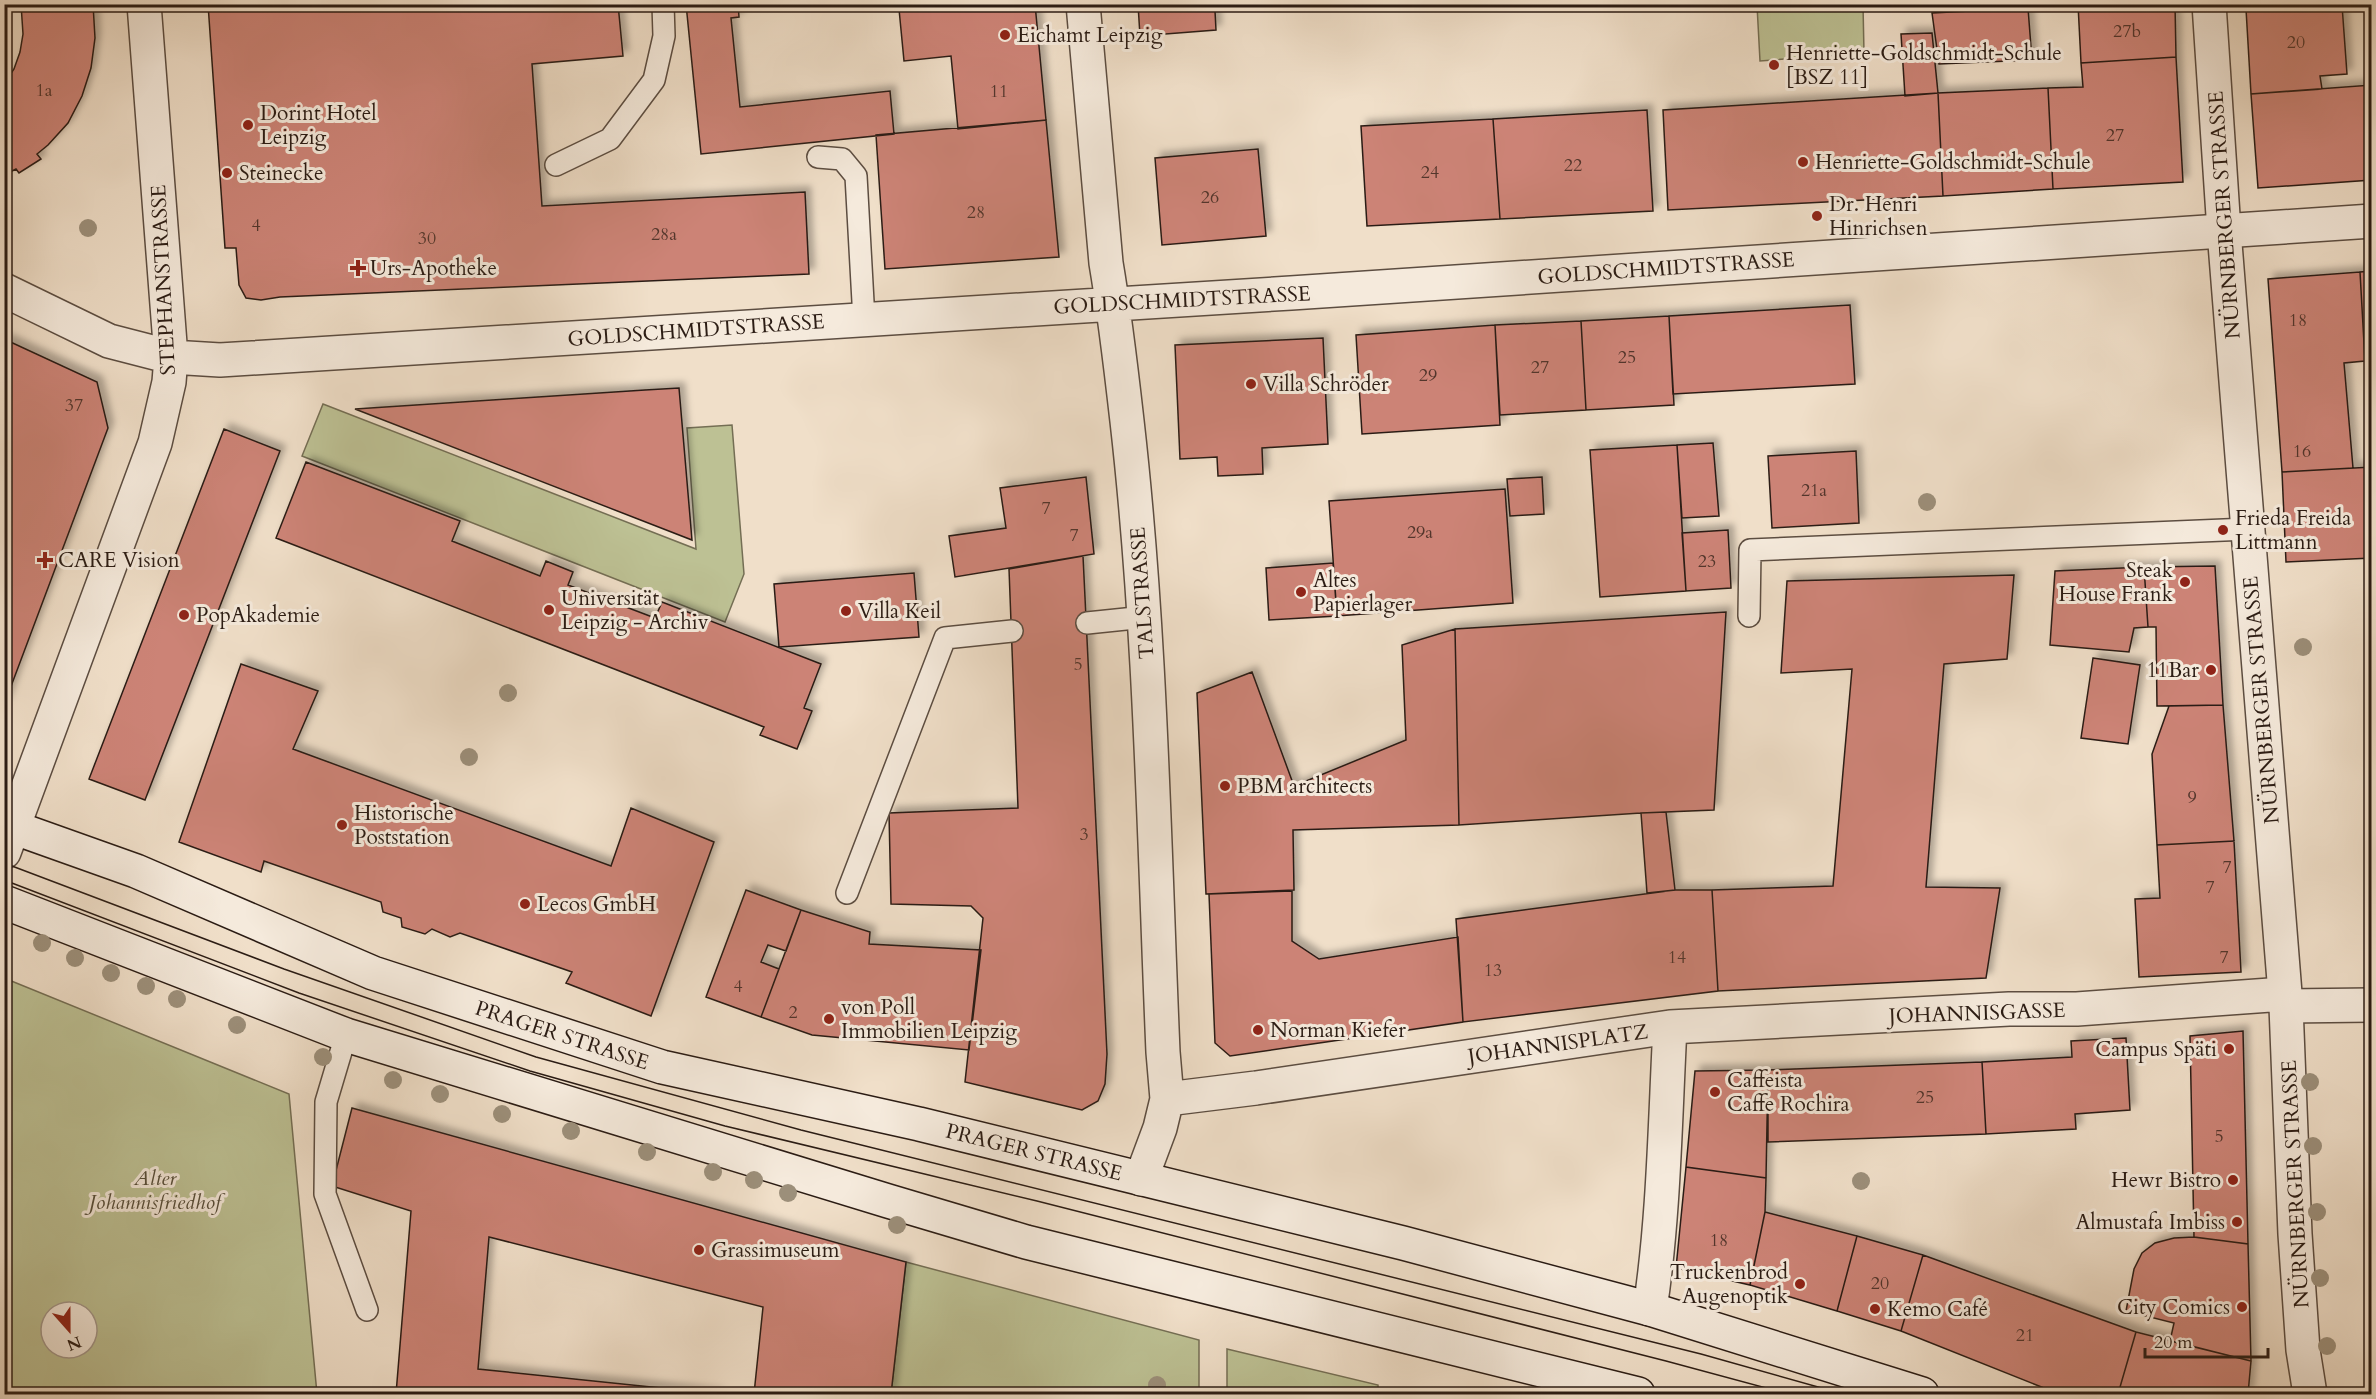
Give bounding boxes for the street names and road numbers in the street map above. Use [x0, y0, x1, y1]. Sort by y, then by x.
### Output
street label: NÜRNBERGER STRASSE [2201, 90, 2248, 340]
street label: STEPHANSTRASSE [144, 184, 183, 376]
street label: GOLDSCHMIDTSTRASSE [1537, 245, 1796, 292]
street label: GOLDSCHMIDTSTRASSE [1053, 279, 1311, 322]
street label: GOLDSCHMIDTSTRASSE [567, 307, 826, 354]
street label: TALSTRASSE [1123, 526, 1162, 660]
street label: NÜRNBERGER STRASSE [2236, 575, 2287, 825]
street label: PRAGER STRASSE [471, 994, 652, 1077]
street label: JOHANNISGASSE [1885, 996, 2066, 1031]
street label: JOHANNISPLATZ [1463, 1017, 1650, 1072]
street label: NÜRNBERGER STRASSE [2275, 1059, 2316, 1309]
street label: PRAGER STRASSE [943, 1117, 1125, 1188]

